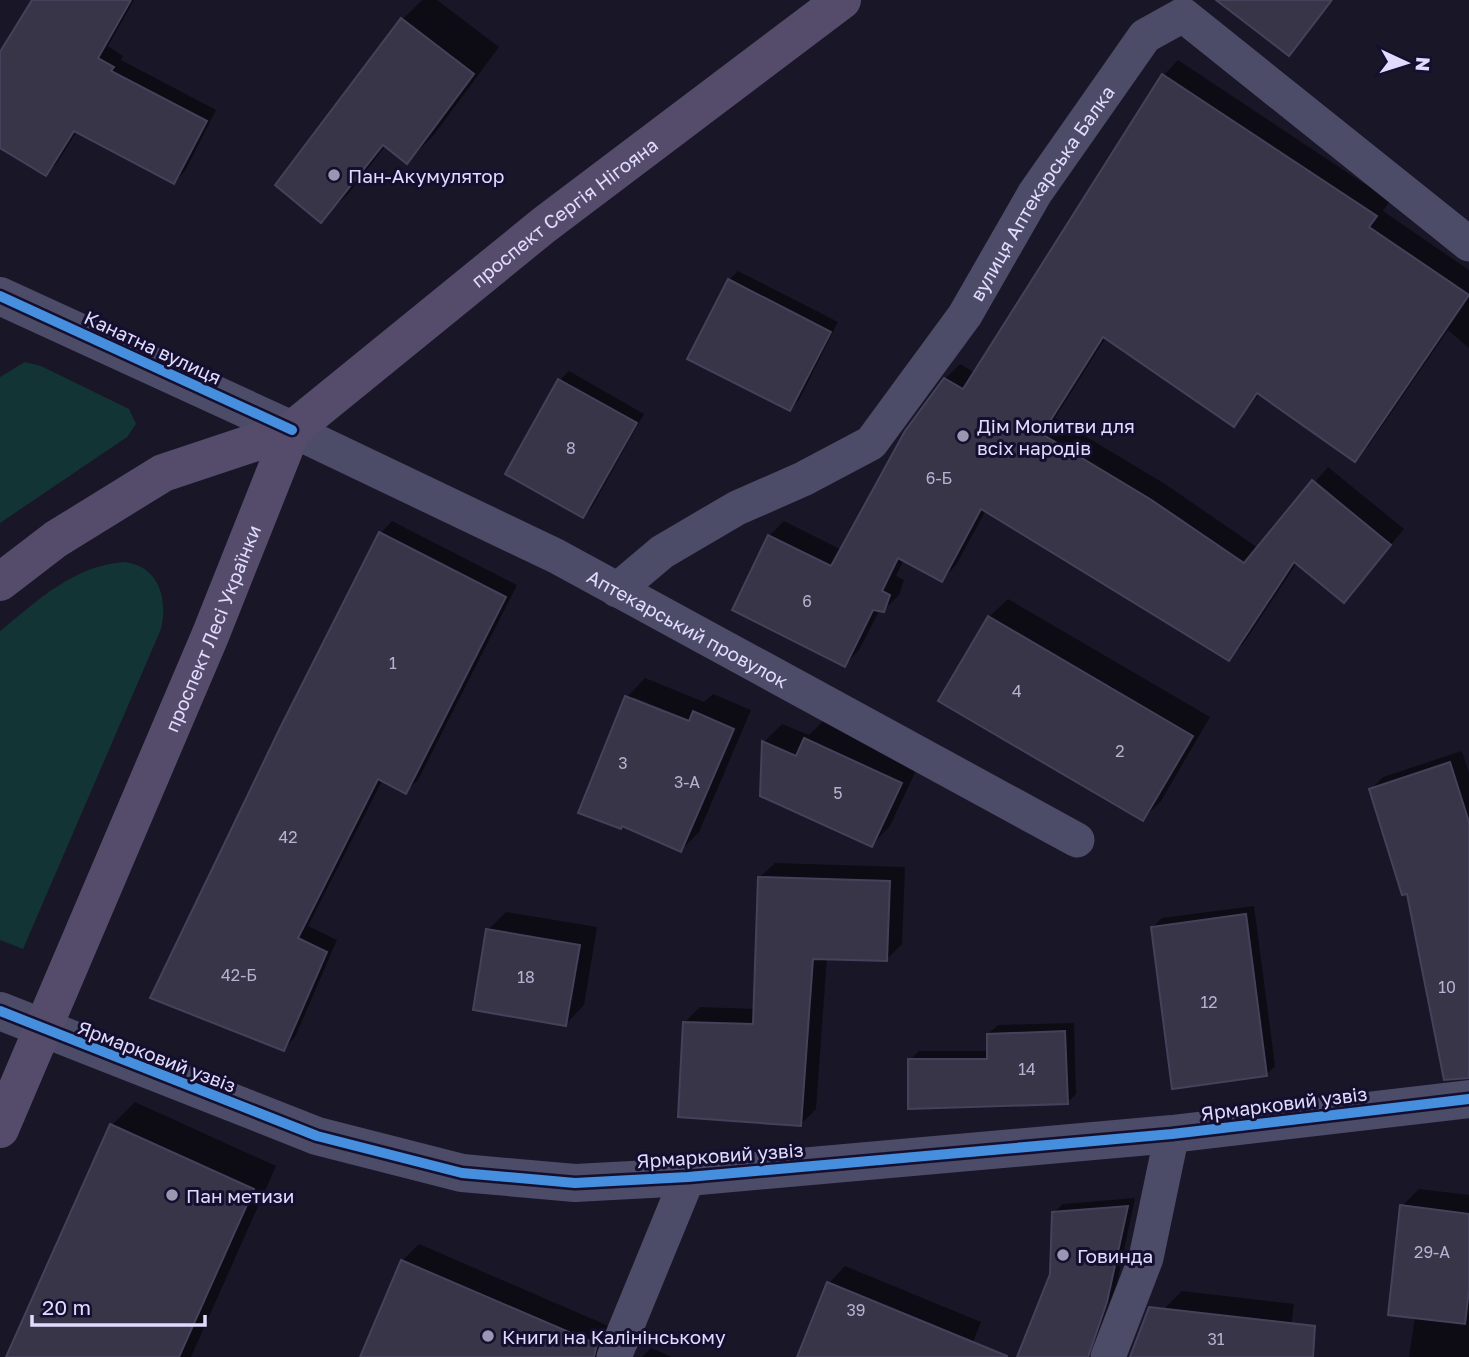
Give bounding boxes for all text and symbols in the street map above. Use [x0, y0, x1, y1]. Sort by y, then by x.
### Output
north arrow [1371, 28, 1441, 98]
text: N [1411, 56, 1435, 72]
street label: вулиця Аптекарська Балка [964, 81, 1119, 304]
street label: проспект Сергія Нігояна [466, 132, 662, 291]
place label: Пан-Акумулятор [348, 164, 504, 187]
marker: Пан-Акумулятор [326, 167, 342, 183]
street label: Канатна вулиця [81, 305, 225, 389]
place label: Дім Молитви для всіх народів [977, 414, 1135, 459]
marker: Дім Молитви для всіх народів [955, 428, 971, 444]
house number: 8 [566, 438, 576, 458]
house number: 6-Б [926, 468, 952, 488]
street label: проспект Лесі Українки [159, 521, 265, 735]
street label: Аптекарський провулок [584, 564, 793, 692]
house number: 6 [802, 591, 812, 611]
house number: 1 [389, 653, 397, 673]
house number: 4 [1012, 681, 1022, 701]
house number: 2 [1115, 741, 1125, 761]
house number: 3 [618, 753, 628, 773]
house number: 3-А [674, 772, 700, 792]
house number: 5 [833, 783, 843, 803]
house number: 42 [278, 827, 298, 847]
house number: 42-Б [221, 965, 257, 985]
house number: 18 [517, 967, 535, 987]
house number: 10 [1438, 977, 1456, 997]
house number: 12 [1200, 992, 1218, 1012]
street label: Ярмарковий узвіз [75, 1015, 239, 1097]
house number: 14 [1018, 1059, 1036, 1079]
street label: Ярмарковий узвіз [1199, 1081, 1369, 1125]
street label: Ярмарковий узвіз [636, 1138, 804, 1172]
place label: Пан метизи [186, 1184, 294, 1207]
marker: Пан метизи [164, 1187, 180, 1203]
house number: 29-А [1414, 1242, 1450, 1262]
place label: Говинда [1077, 1244, 1153, 1267]
marker: Говинда [1055, 1247, 1071, 1263]
scale bar [32, 1284, 205, 1328]
text: 20 m [42, 1294, 91, 1320]
house number: 39 [846, 1300, 866, 1320]
place label: Книги на Калінінському [502, 1325, 726, 1348]
marker: Книги на Калінінському [480, 1328, 496, 1344]
house number: 31 [1207, 1329, 1225, 1349]

